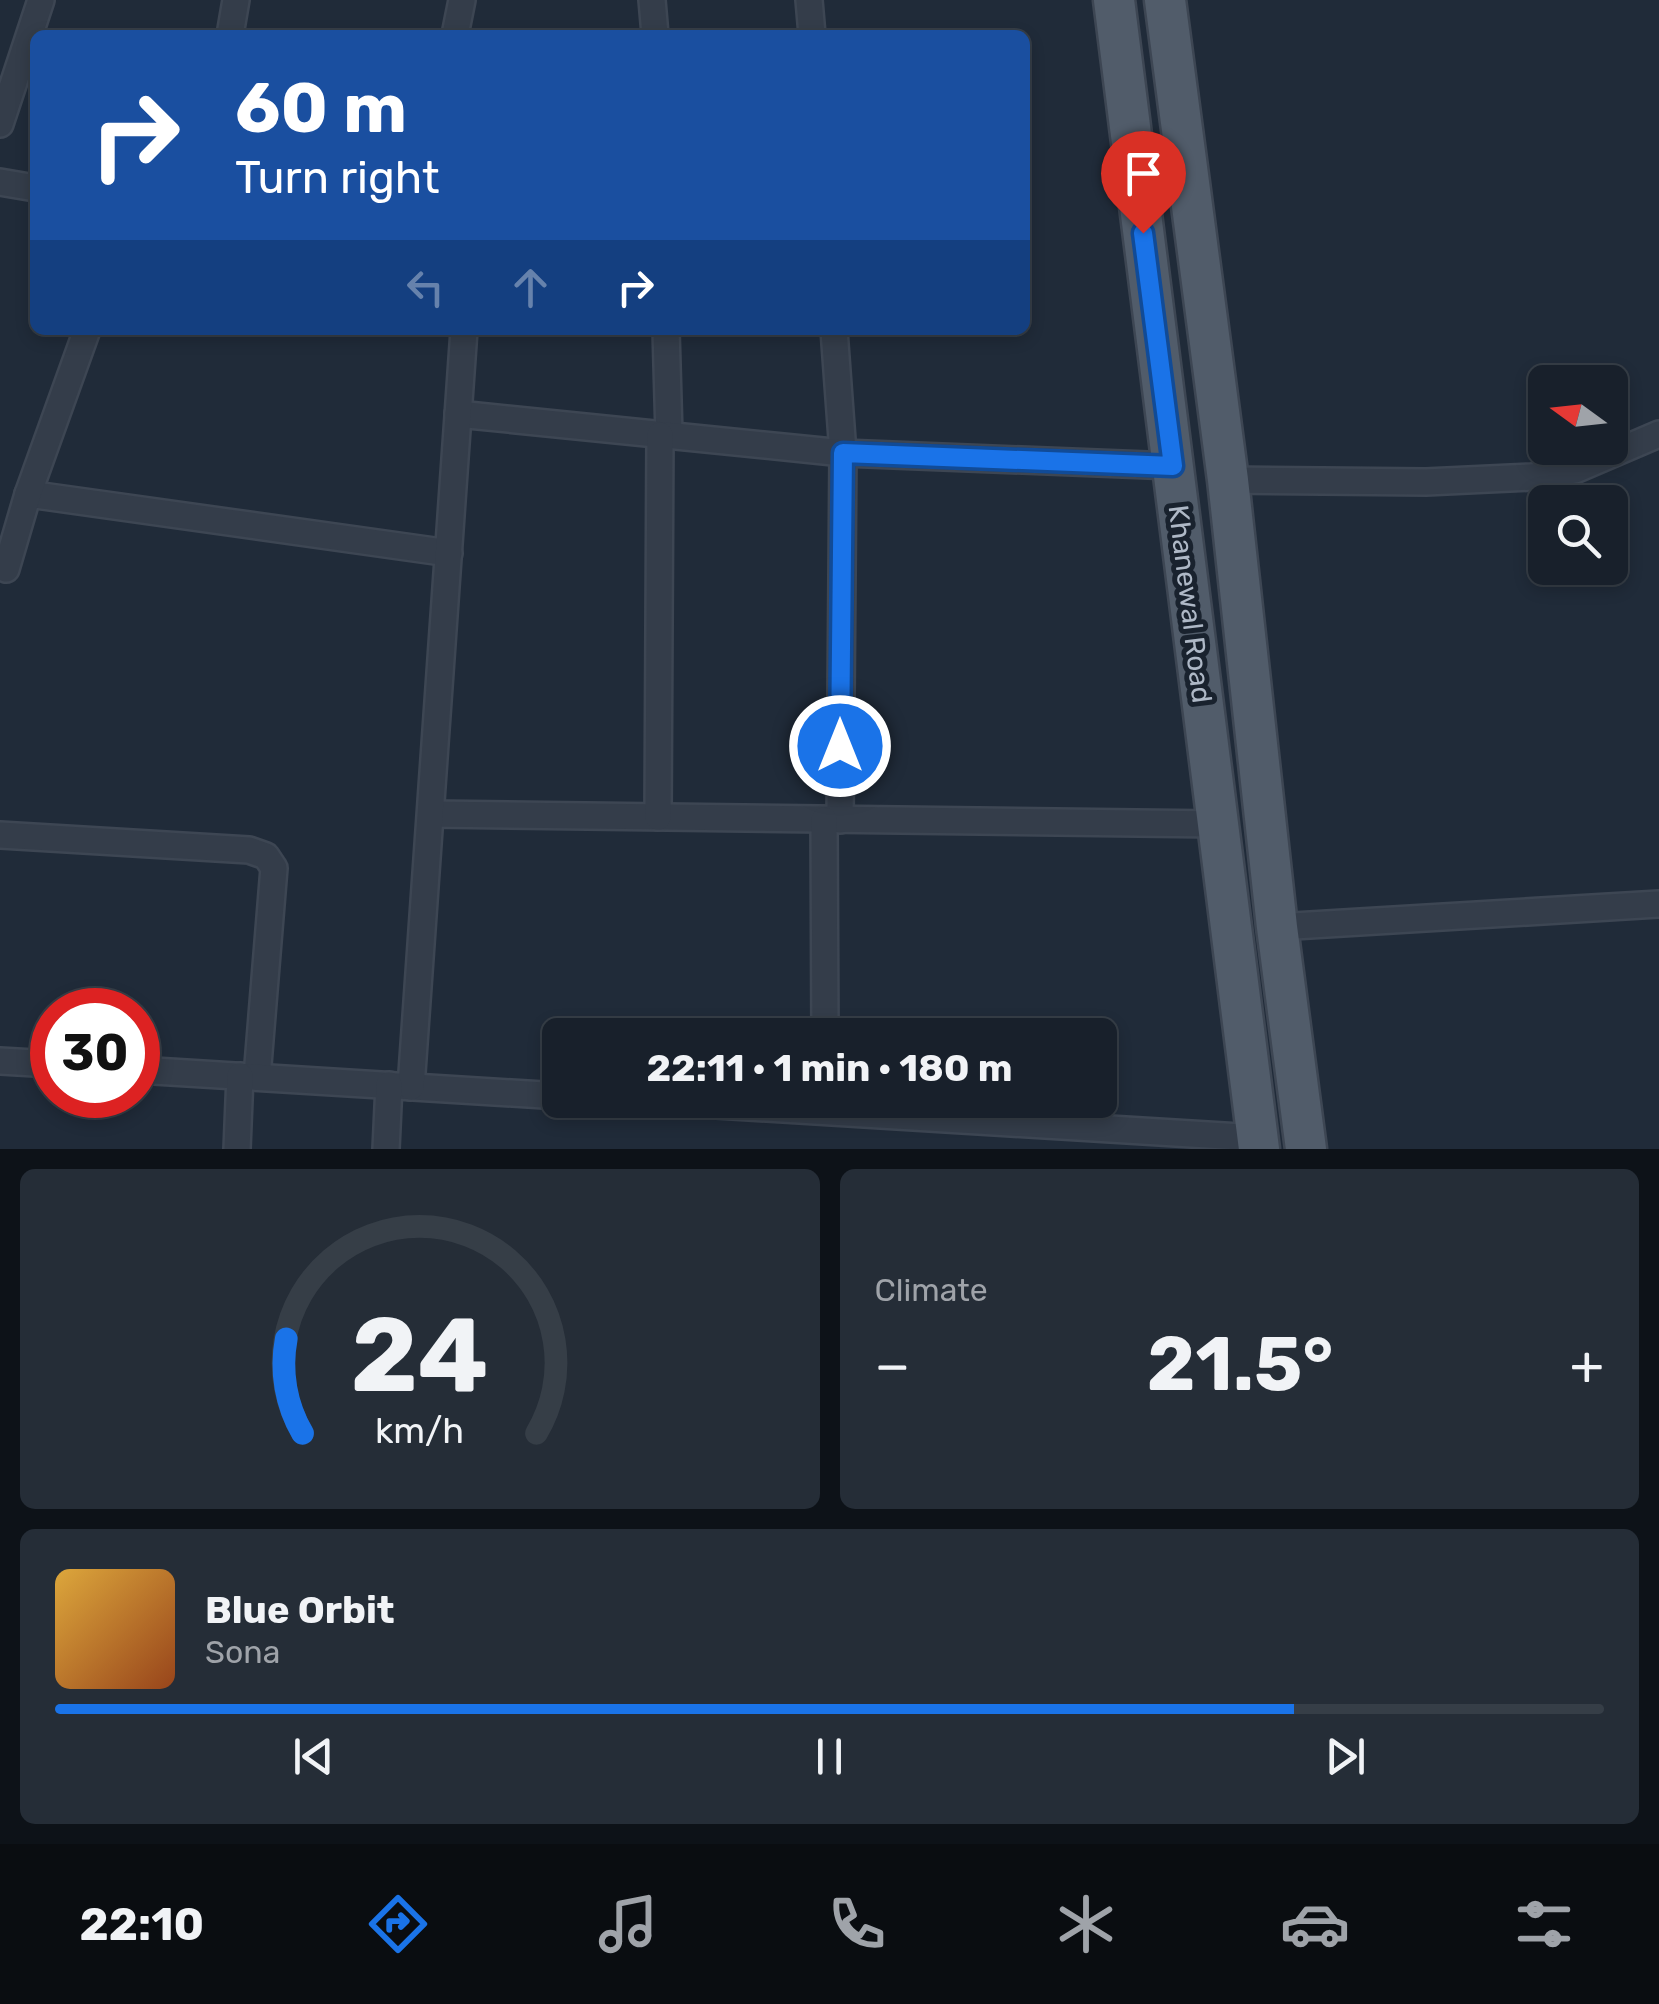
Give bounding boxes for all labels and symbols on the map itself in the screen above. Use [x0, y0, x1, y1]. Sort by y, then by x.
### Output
pin [1101, 131, 1186, 234]
north arrow [1528, 365, 1628, 465]
street label: Khanewal Road [1161, 503, 1219, 705]
position arrow [788, 694, 892, 798]
speed limit sign: 30 [30, 988, 160, 1118]

